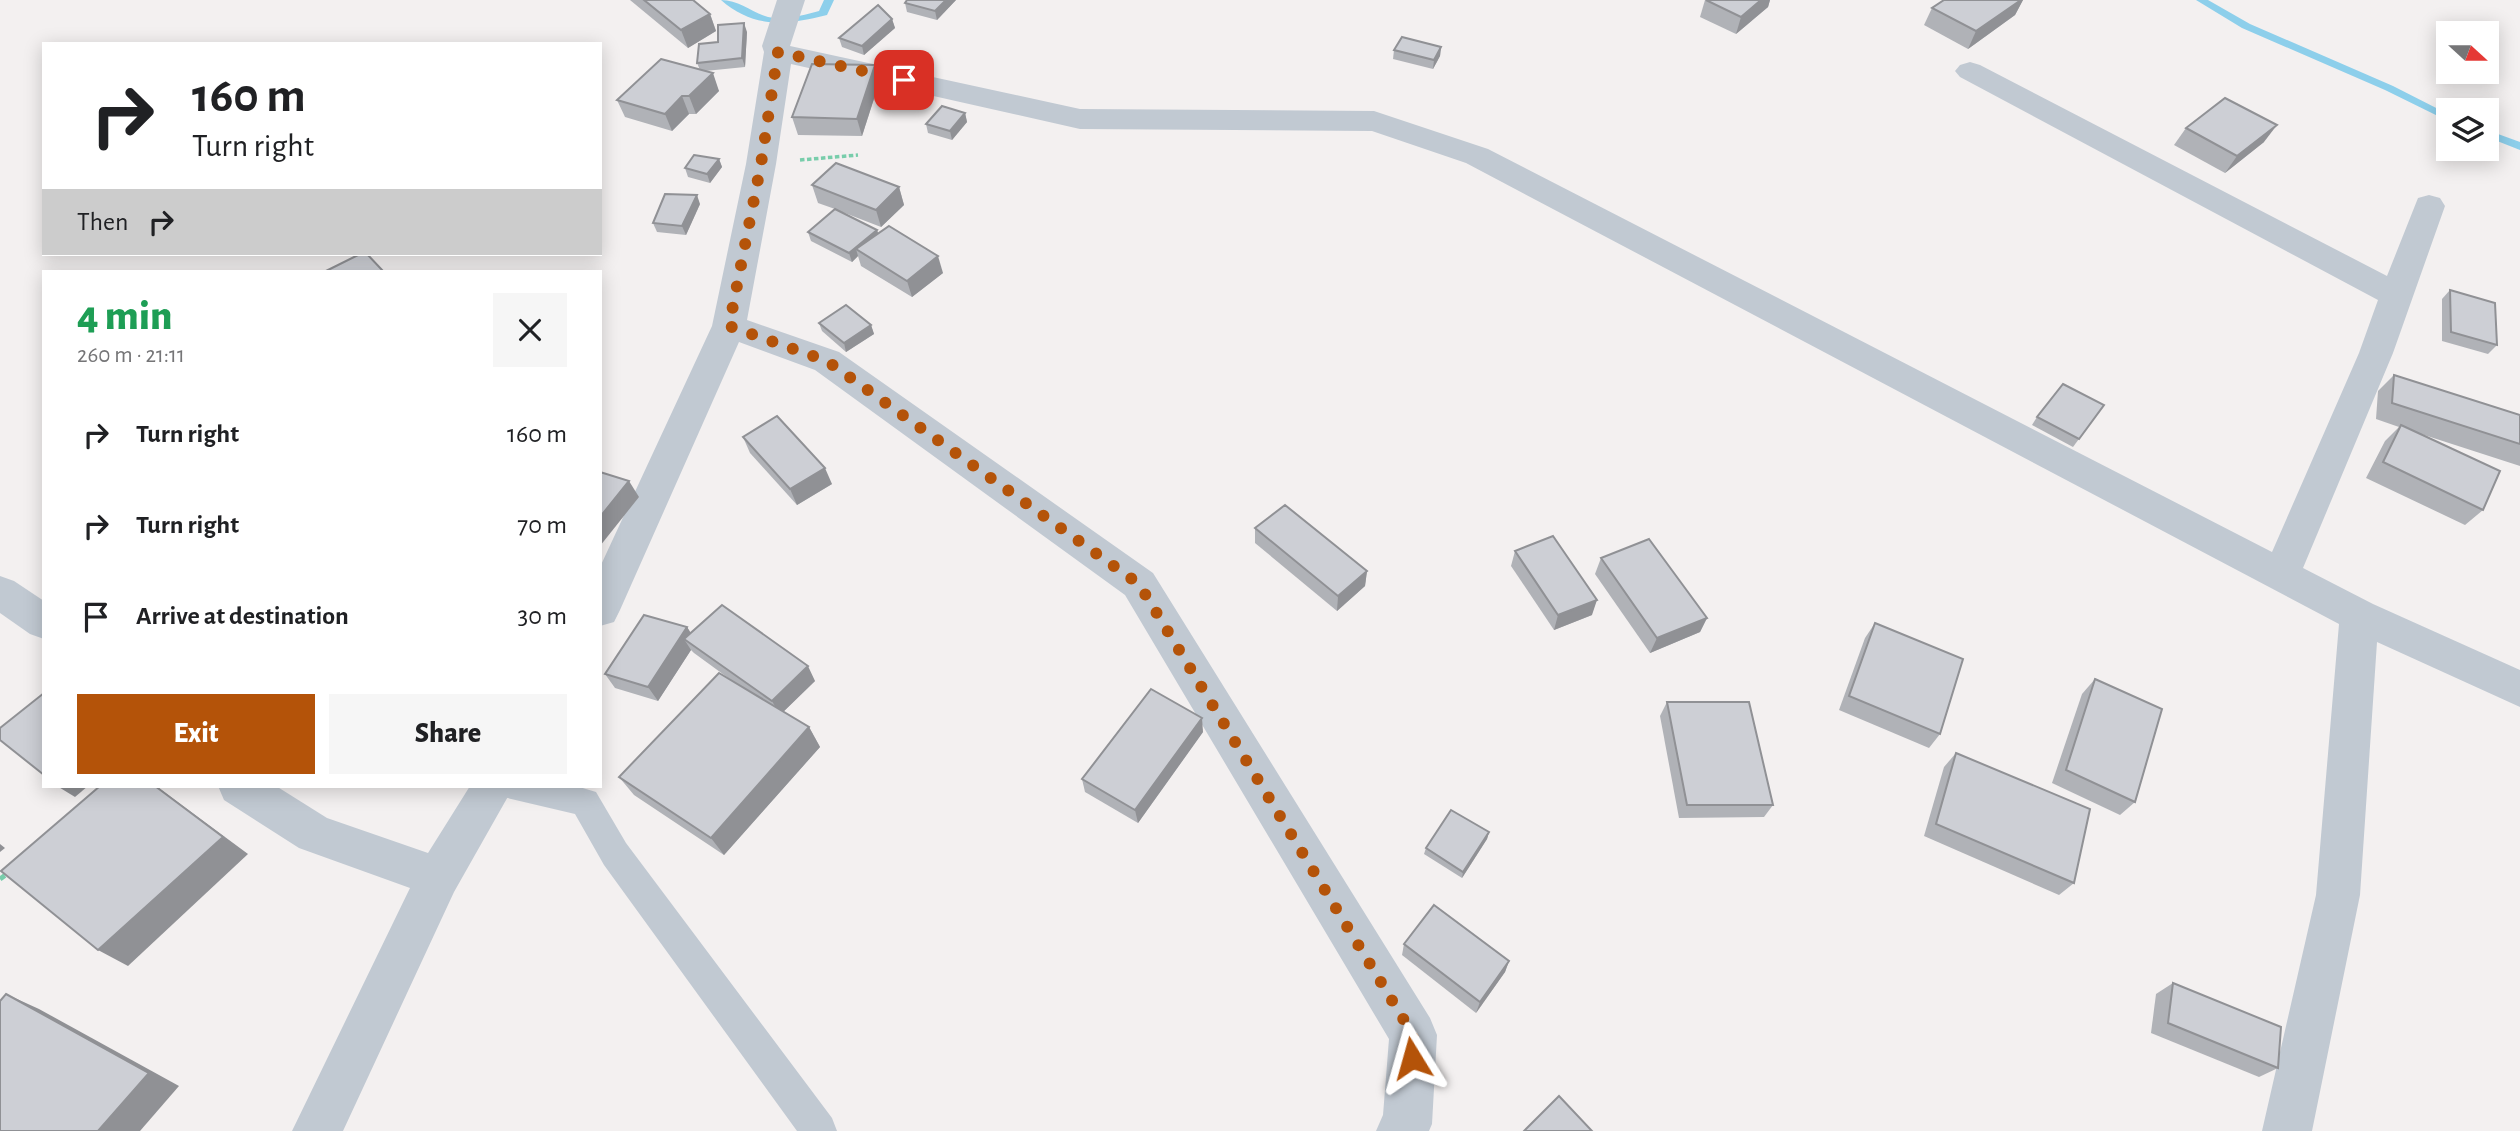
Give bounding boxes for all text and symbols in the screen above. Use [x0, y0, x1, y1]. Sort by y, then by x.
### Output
north arrow [2436, 21, 2499, 84]
map controls [2436, 21, 2499, 161]
pin [874, 50, 934, 110]
icon: arrive [885, 61, 923, 99]
icon: right [77, 70, 168, 161]
text: 160 m [192, 72, 306, 121]
button: layers [2436, 98, 2499, 161]
text: Turn right [192, 130, 314, 162]
icon: right [142, 203, 180, 241]
text: Then [77, 209, 128, 235]
button: close [493, 293, 567, 367]
text: 4 min [77, 295, 173, 337]
text: 260 m · 21:11 [77, 344, 185, 367]
icon: right [77, 416, 115, 454]
text: Turn right [136, 421, 239, 447]
text: 160 m [507, 421, 567, 447]
icon: right [77, 507, 115, 545]
text: Turn right [136, 512, 239, 538]
text: 70 m [517, 512, 567, 538]
icon: arrive [77, 598, 115, 636]
text: Arrive at destination [136, 603, 349, 629]
text: 30 m [517, 603, 567, 629]
button: Exit [77, 694, 315, 774]
button: Share [329, 694, 567, 774]
position arrow [1375, 1021, 1449, 1095]

